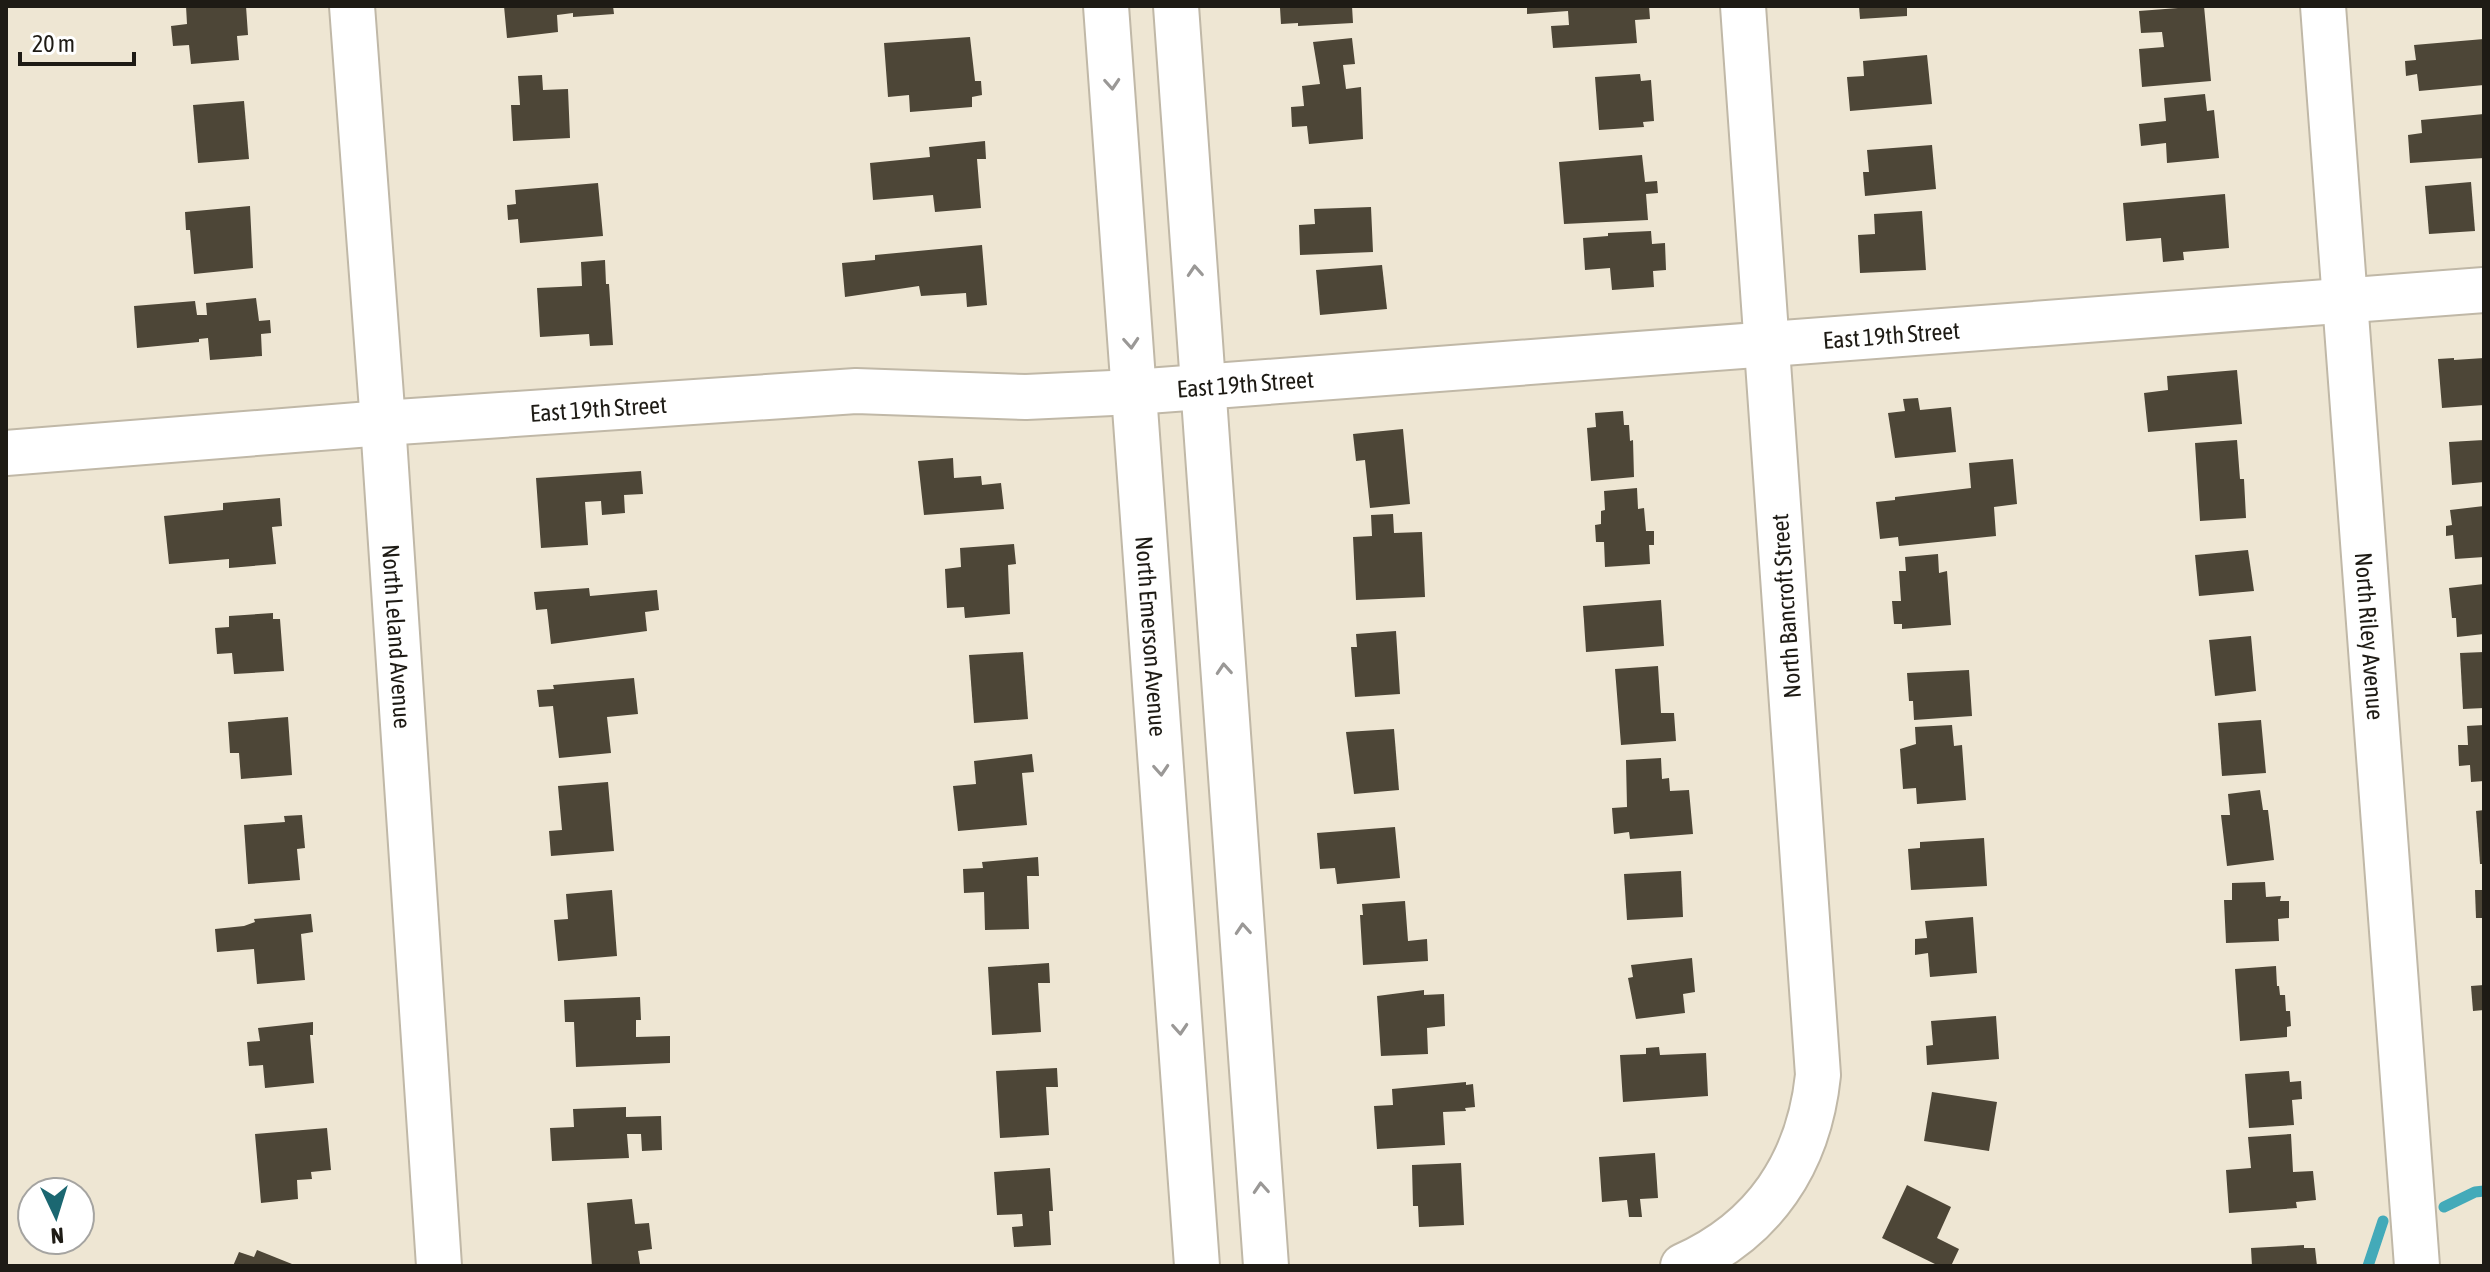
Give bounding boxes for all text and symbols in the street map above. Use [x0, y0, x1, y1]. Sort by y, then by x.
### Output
scale bar [20, 16, 134, 66]
text: 20 m [32, 30, 75, 57]
one-way arrow [1103, 78, 1120, 91]
one-way arrow [1187, 264, 1204, 277]
street label: East 19th Street [1822, 316, 1961, 353]
one-way arrow [1122, 337, 1139, 350]
street label: East 19th Street [1176, 365, 1315, 402]
street label: East 19th Street [529, 390, 668, 427]
street label: North Bancroft Street [1766, 513, 1806, 699]
street label: North Emerson Avenue [1131, 535, 1172, 737]
street label: North Leland Avenue [378, 543, 417, 729]
street label: North Riley Avenue [2350, 551, 2390, 721]
one-way arrow [1216, 663, 1233, 676]
one-way arrow [1152, 764, 1169, 777]
one-way arrow [1235, 922, 1252, 935]
one-way arrow [1171, 1023, 1188, 1036]
north arrow [16, 1176, 96, 1256]
one-way arrow [1253, 1181, 1270, 1194]
text: N [50, 1223, 65, 1249]

